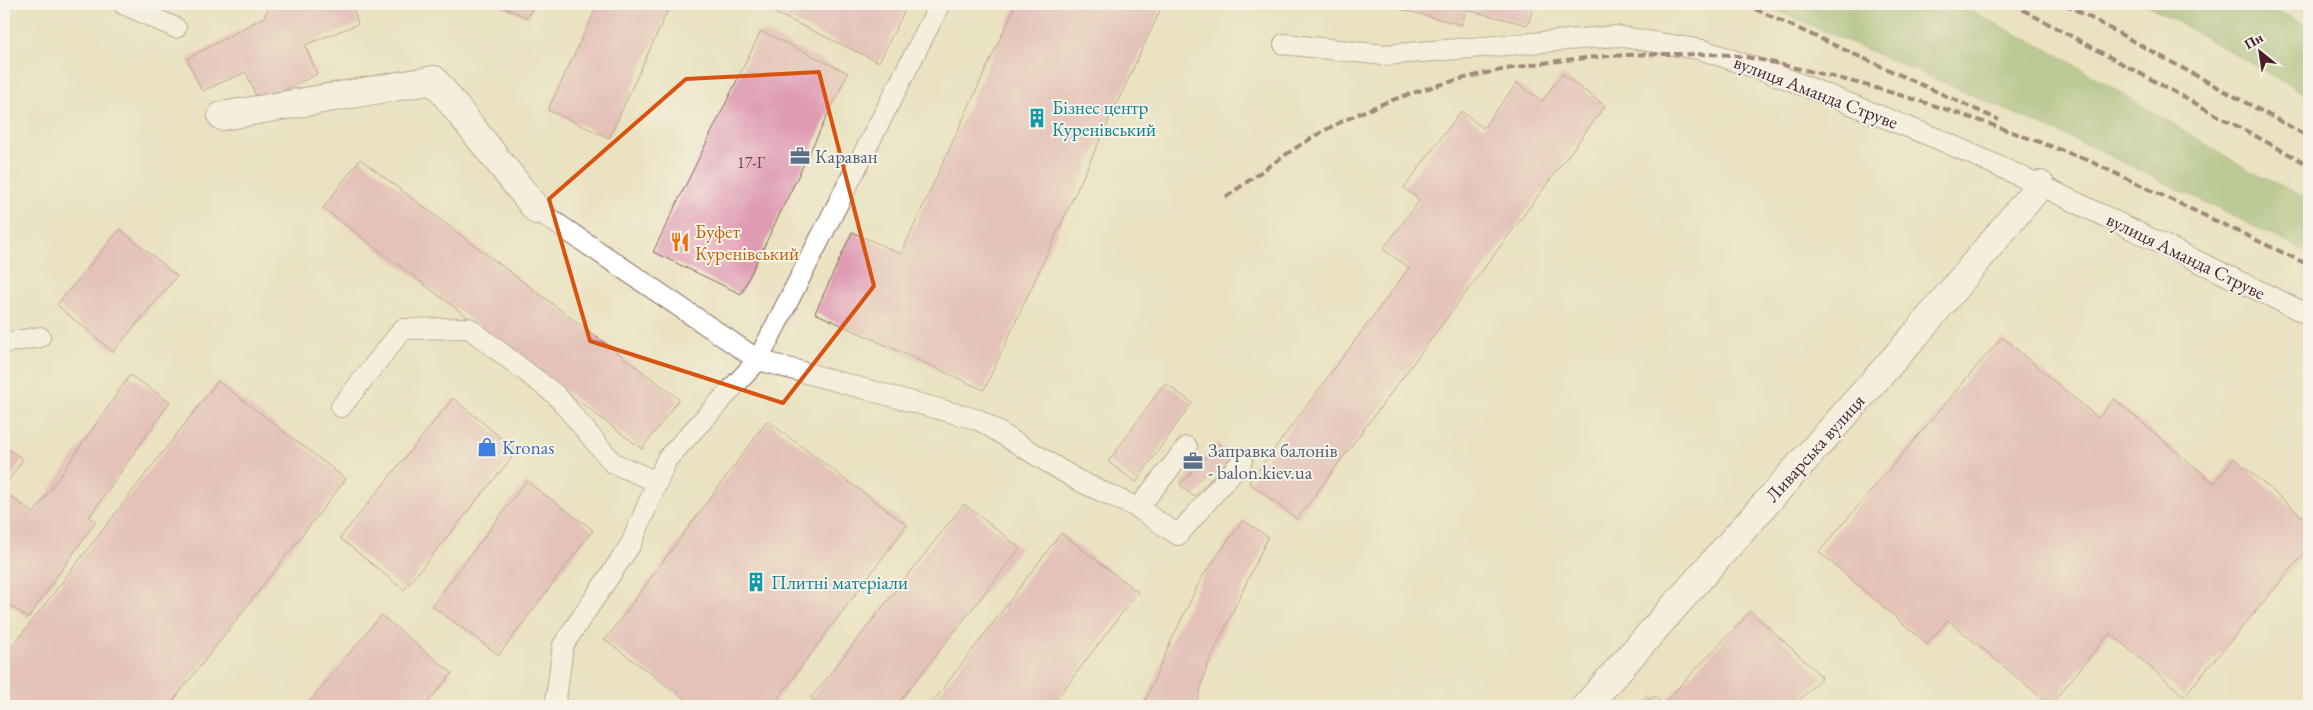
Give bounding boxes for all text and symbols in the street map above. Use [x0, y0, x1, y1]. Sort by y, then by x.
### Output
north arrow [2236, 28, 2286, 78]
text: Пн [2241, 28, 2266, 53]
street label: вулиця Аманда Струве [1730, 49, 1902, 135]
place label: Бізнес центр Куренівський [1052, 95, 1156, 142]
building icon: Бізнес центр Куренівський [1026, 107, 1048, 129]
place label: Караван [815, 144, 878, 169]
office icon: Караван [789, 145, 811, 167]
house number: 17-Г [737, 152, 766, 173]
street label: вулиця Аманда Струве [2102, 207, 2270, 305]
place label: Буфет Куренівський [695, 219, 799, 266]
restaurant icon: Буфет Куренівський [669, 231, 691, 253]
street label: Ливарська вулиця [1760, 388, 1870, 507]
place label: Kronas [502, 435, 554, 460]
shop icon: Kronas [476, 436, 498, 458]
place label: Заправка балонів - balon.kiev.ua [1208, 438, 1337, 485]
office icon: Заправка балонів - balon.kiev.ua [1182, 450, 1204, 472]
place label: Плитні матеріали [771, 570, 908, 595]
building icon: Плитні матеріали [745, 571, 767, 593]

